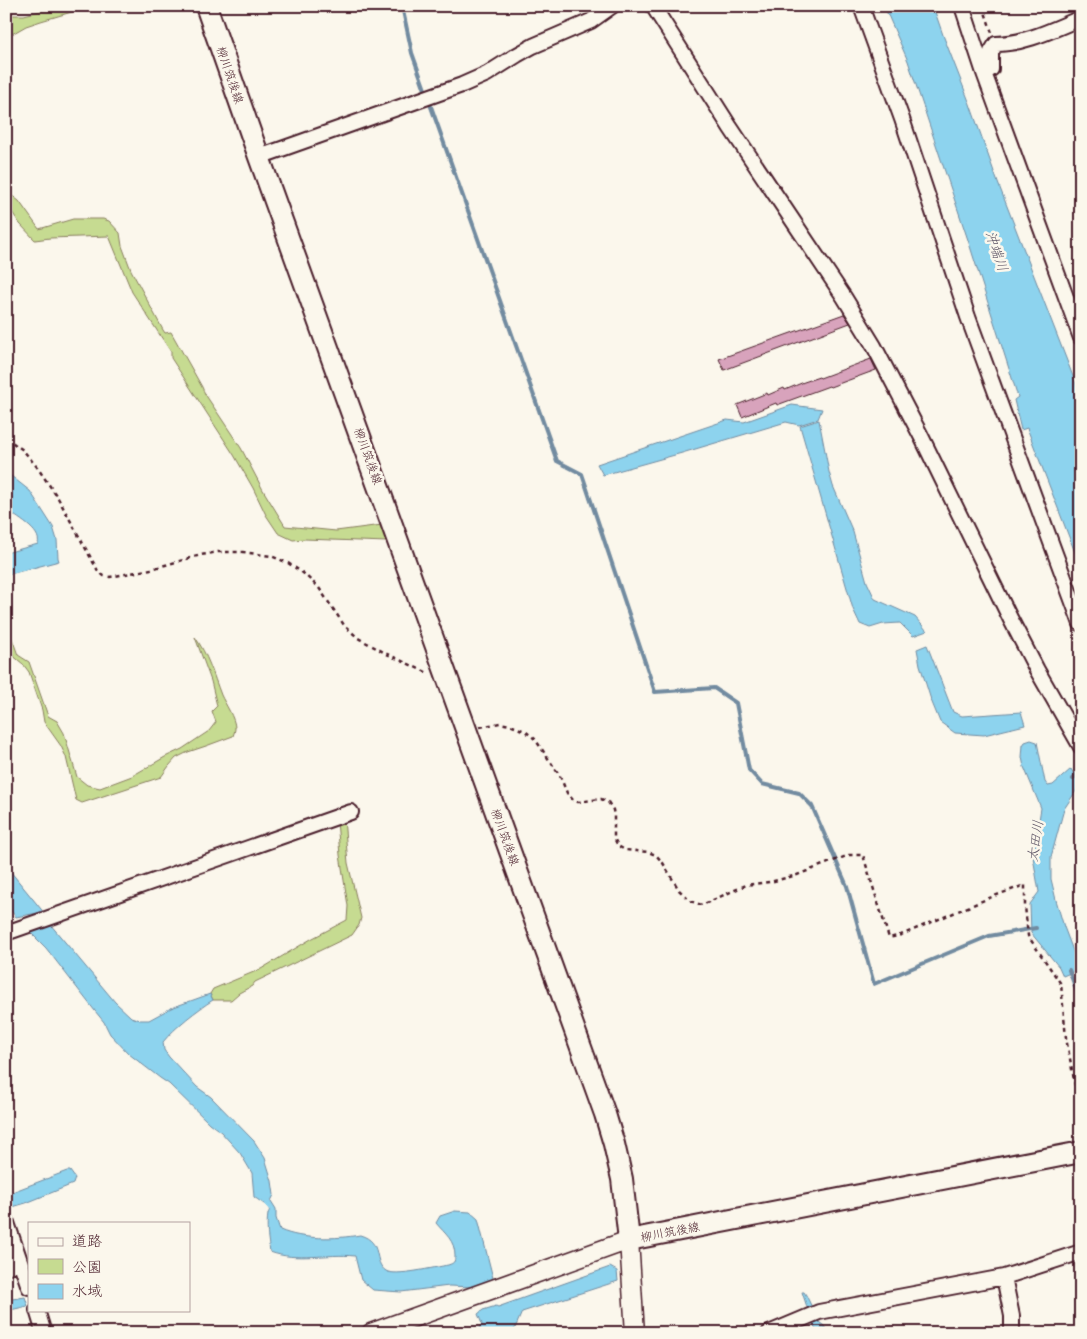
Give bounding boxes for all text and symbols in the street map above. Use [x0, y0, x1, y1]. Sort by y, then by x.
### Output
street label: 柳川筑後線 [211, 44, 248, 107]
water label: 沖端川 [979, 228, 1013, 275]
street label: 柳川筑後線 [348, 425, 387, 488]
street label: 柳川筑後線 [485, 806, 524, 869]
water label: 太田川 [1022, 819, 1050, 863]
street label: 柳川筑後線 [639, 1217, 701, 1248]
legend [28, 1222, 190, 1312]
text: 道路 [72, 1230, 102, 1254]
text: 公園 [72, 1256, 102, 1280]
text: 水域 [72, 1280, 102, 1304]

